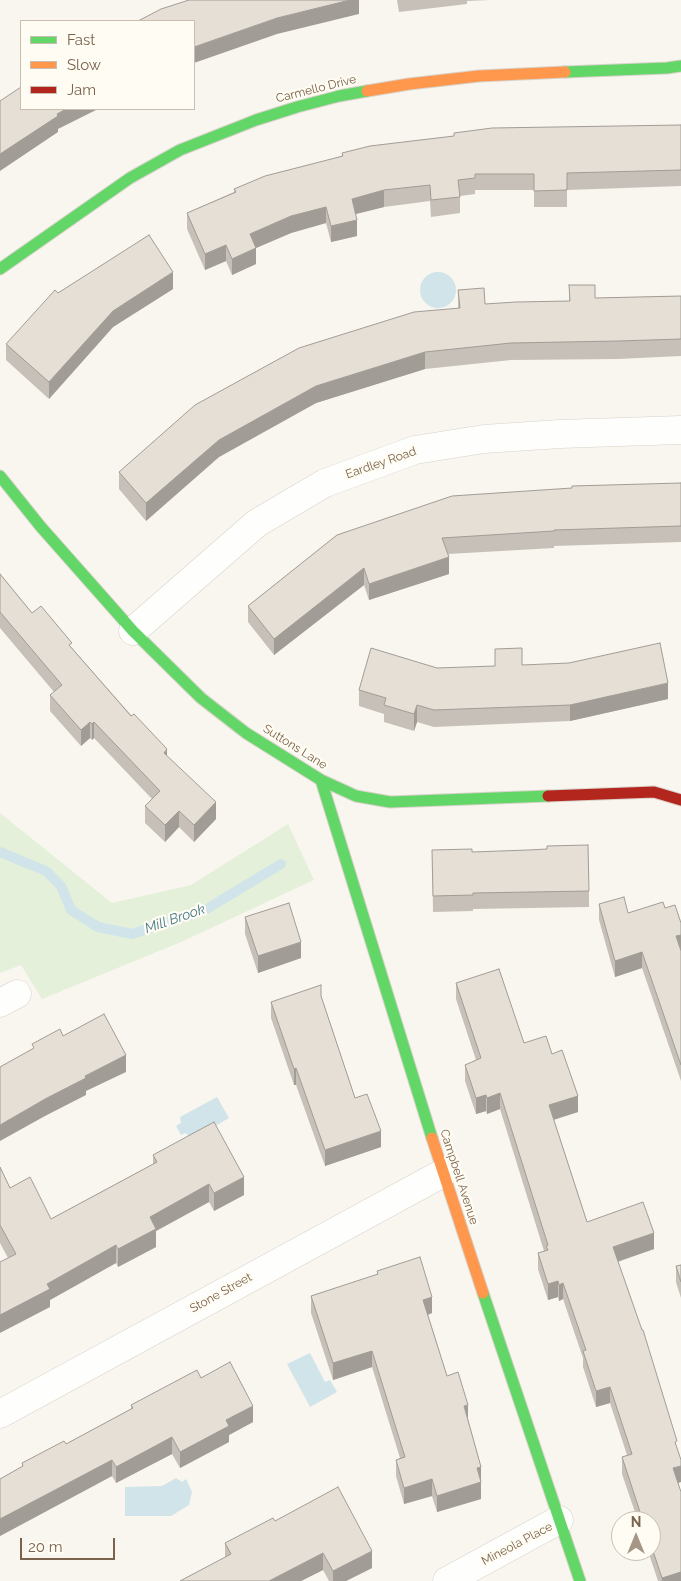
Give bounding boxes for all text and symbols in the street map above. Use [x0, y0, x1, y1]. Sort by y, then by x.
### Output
legend [20, 20, 195, 110]
text: Fast [67, 31, 95, 49]
text: Slow [67, 56, 101, 74]
street label: Carmello Drive [274, 72, 358, 106]
text: Jam [67, 81, 96, 99]
street label: Eardley Road [344, 444, 418, 482]
street label: Suttons Lane [260, 722, 330, 772]
water label: Mill Brook [143, 901, 207, 937]
street label: Campbell Avenue [437, 1128, 481, 1226]
street label: Stone Street [188, 1270, 254, 1316]
north arrow [611, 1511, 661, 1561]
text: N [631, 1514, 641, 1530]
street label: Mineola Place [479, 1519, 555, 1569]
scale bar [22, 1528, 118, 1560]
text: 20 m [28, 1538, 63, 1556]

